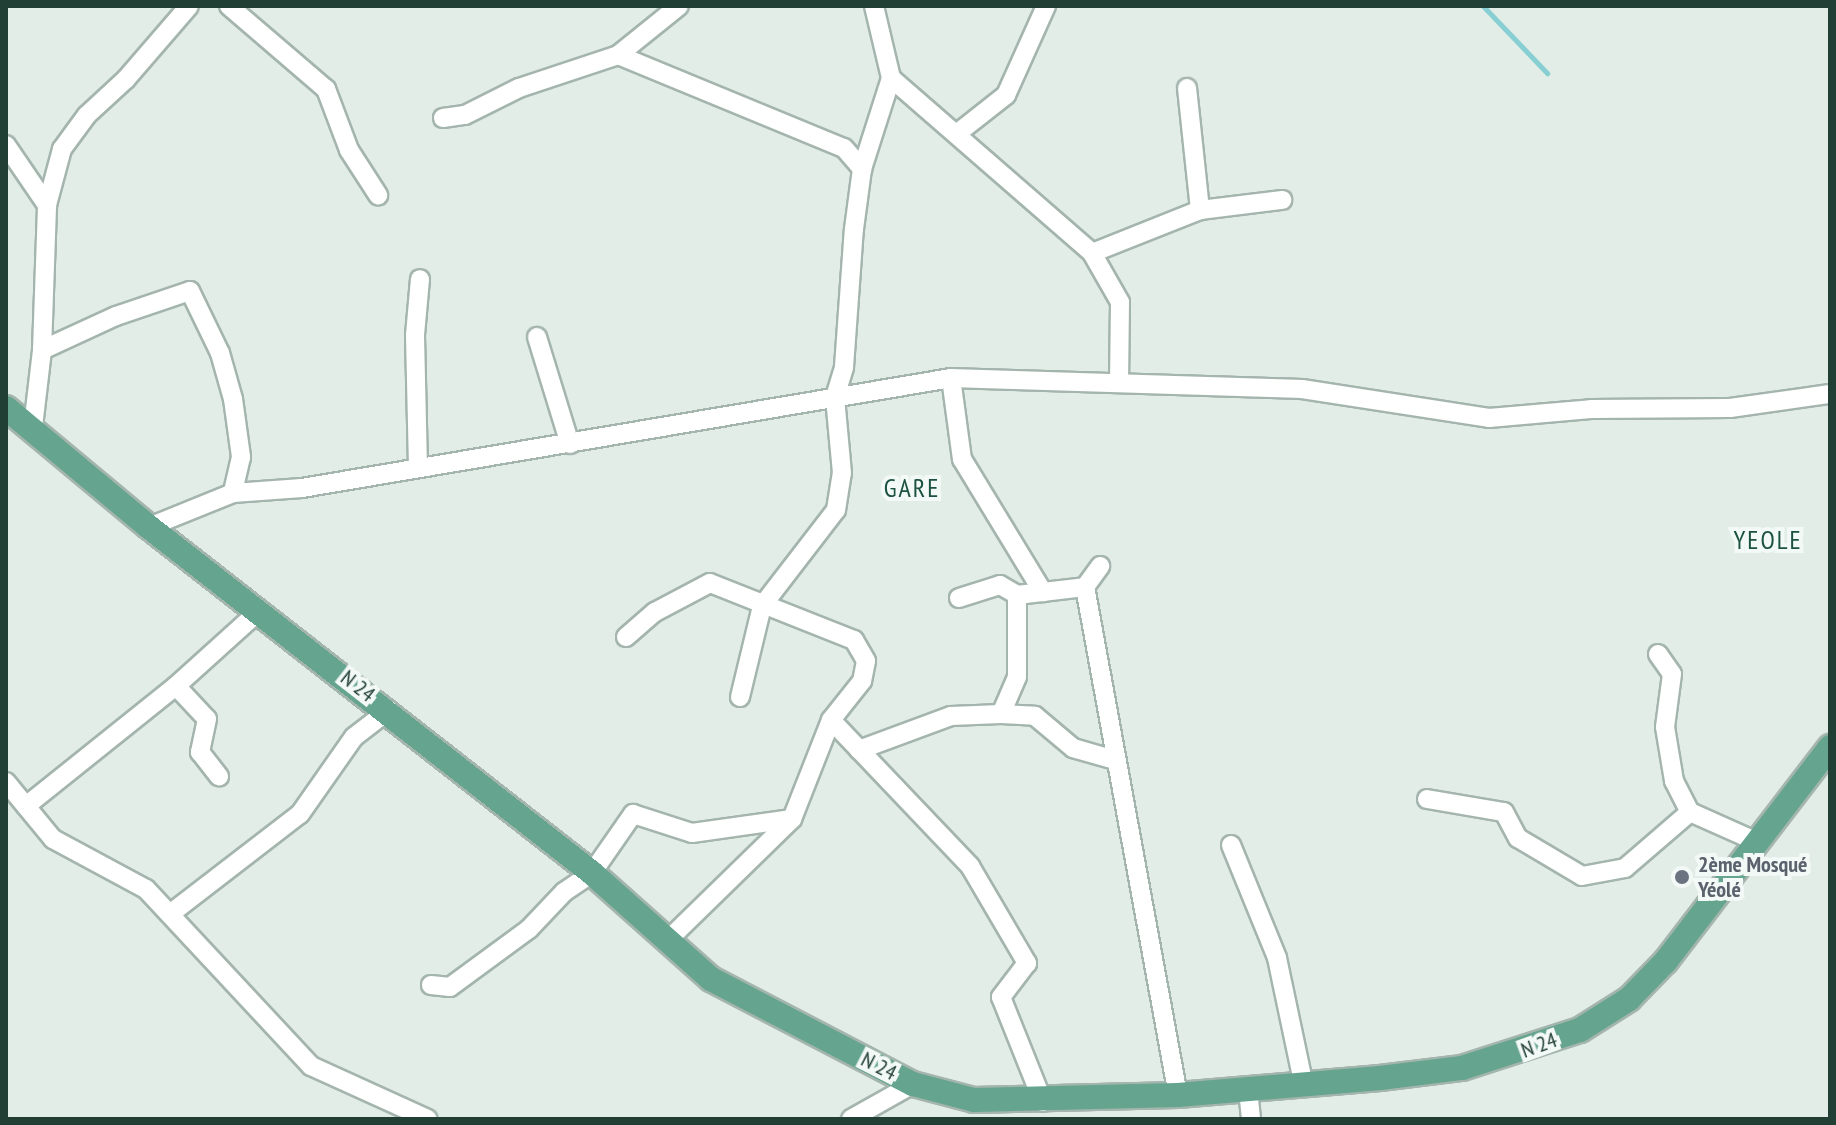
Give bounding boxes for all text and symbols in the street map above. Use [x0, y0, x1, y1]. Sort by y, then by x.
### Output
district label: GARE [884, 472, 940, 504]
district label: YEOLE [1733, 524, 1803, 556]
street label: N 24 [336, 664, 380, 708]
place label: 2ème Mosqué Yéolé [1698, 851, 1808, 902]
marker: 2ème Mosqué Yéolé [1673, 868, 1691, 886]
street label: N 24 [1517, 1026, 1561, 1064]
street label: N 24 [857, 1046, 901, 1086]

